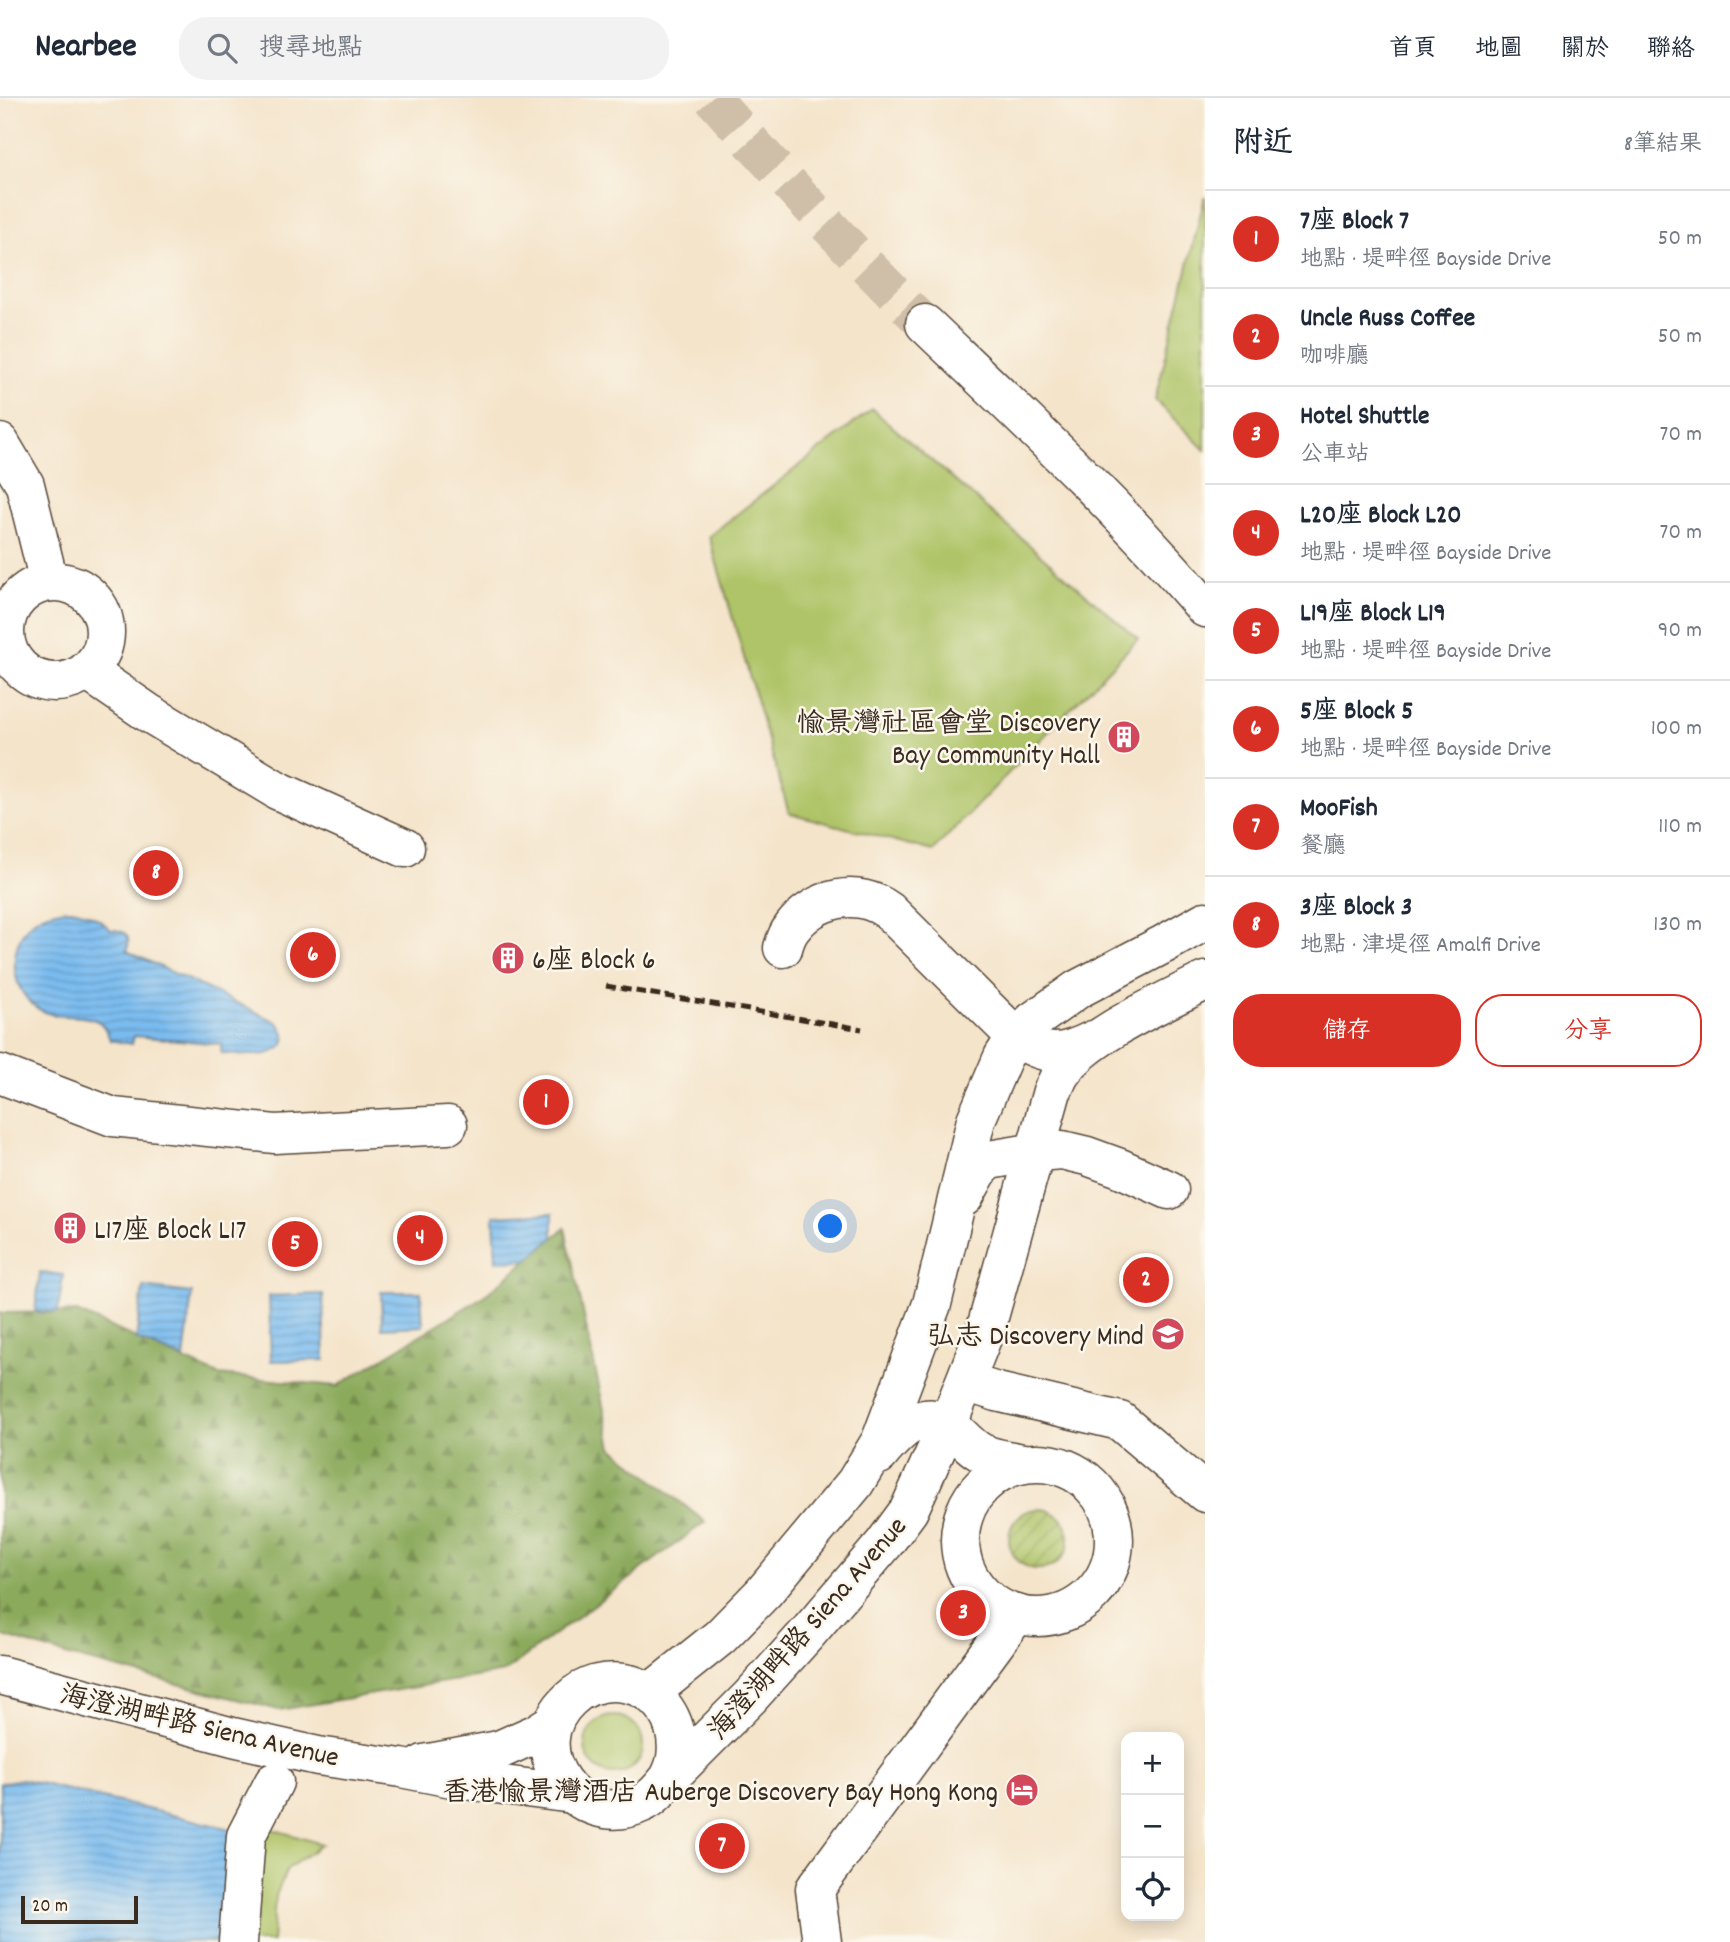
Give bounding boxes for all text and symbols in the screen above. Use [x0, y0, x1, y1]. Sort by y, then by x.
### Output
search box [179, 17, 669, 80]
text: Nearbee [35, 25, 137, 72]
icon: search [203, 29, 241, 67]
text: 搜尋地點 [259, 31, 363, 68]
text: 首頁 [1389, 33, 1437, 67]
text: 地圖 [1475, 33, 1523, 67]
text: 關於 [1561, 33, 1609, 67]
text: 聯絡 [1647, 33, 1695, 67]
text: 附近 [1233, 124, 1293, 167]
text: 8筆結果 [1624, 129, 1702, 162]
text: 7座 Block 7 [1300, 204, 1409, 241]
text: 1 [1253, 223, 1259, 256]
text: 50 m [1658, 223, 1702, 256]
text: 地點 · 堤畔徑 Bayside Drive [1300, 244, 1551, 277]
text: Uncle Russ Coffee [1300, 301, 1475, 338]
text: 2 [1251, 321, 1261, 354]
text: 50 m [1658, 321, 1702, 354]
text: 咖啡廳 [1300, 341, 1369, 374]
text: Hotel Shuttle [1300, 399, 1429, 436]
text: 3 [1251, 419, 1261, 452]
text: 70 m [1660, 419, 1702, 452]
text: 公車站 [1300, 439, 1369, 472]
text: L20座 Block L20 [1300, 498, 1461, 535]
text: 4 [1251, 517, 1261, 550]
text: 70 m [1660, 517, 1702, 550]
text: 地點 · 堤畔徑 Bayside Drive [1300, 538, 1551, 571]
text: L19座 Block L19 [1300, 596, 1446, 633]
text: 5 [1251, 615, 1261, 648]
text: 90 m [1658, 615, 1702, 648]
text: 地點 · 堤畔徑 Bayside Drive [1300, 636, 1551, 669]
text: 5座 Block 5 [1300, 694, 1413, 731]
place label: 愉景灣社區會堂 Discovery Bay Community Hall [797, 706, 1101, 778]
text: 6 [1250, 713, 1262, 746]
text: 100 m [1651, 713, 1702, 746]
building icon: 愉景灣社區會堂 Discovery Bay Community Hall [1105, 718, 1143, 756]
text: 地點 · 堤畔徑 Bayside Drive [1300, 734, 1551, 767]
text: MooFish [1300, 791, 1378, 828]
text: 7 [1252, 811, 1260, 844]
text: 110 m [1658, 811, 1702, 844]
text: 餐廳 [1300, 831, 1346, 864]
pin: 8 [133, 847, 179, 899]
text: 3座 Block 3 [1300, 890, 1412, 927]
text: 8 [1251, 909, 1261, 942]
text: 130 m [1653, 909, 1702, 942]
pin: 6 [290, 929, 336, 981]
text: 地點 · 津堤徑 Amalfi Drive [1300, 930, 1541, 963]
building icon: 6座 Block 6 [489, 939, 527, 977]
place label: 6座 Block 6 [532, 943, 655, 983]
button: 儲存 [1233, 994, 1461, 1067]
button: 分享 [1475, 994, 1702, 1067]
pin: 1 [523, 1076, 569, 1128]
building icon: L17座 Block L17 [51, 1209, 89, 1247]
your location [813, 1209, 847, 1243]
pin: 4 [397, 1212, 443, 1264]
place label: L17座 Block L17 [94, 1213, 247, 1253]
pin: 5 [272, 1218, 318, 1270]
pin: 2 [1123, 1254, 1169, 1306]
school or university icon: 弘志 Discovery Mind [1149, 1315, 1187, 1353]
place label: 弘志 Discovery Mind [927, 1319, 1144, 1359]
street label: 海澄湖畔路 Siena Avenue [701, 1510, 918, 1751]
pin: 3 [940, 1587, 986, 1639]
street label: 海澄湖畔路 Siena Avenue [55, 1677, 342, 1780]
map controls [1121, 1732, 1184, 1921]
button: + [1121, 1732, 1184, 1795]
hotel icon: 香港愉景灣酒店 Auberge Discovery Bay Hong Kong [1003, 1771, 1041, 1809]
place label: 香港愉景灣酒店 Auberge Discovery Bay Hong Kong [442, 1775, 998, 1815]
button: − [1121, 1795, 1184, 1858]
pin: 7 [699, 1820, 745, 1872]
button: locate [1121, 1858, 1184, 1921]
scale bar [21, 1893, 138, 1925]
text: 20 m [32, 1894, 68, 1921]

